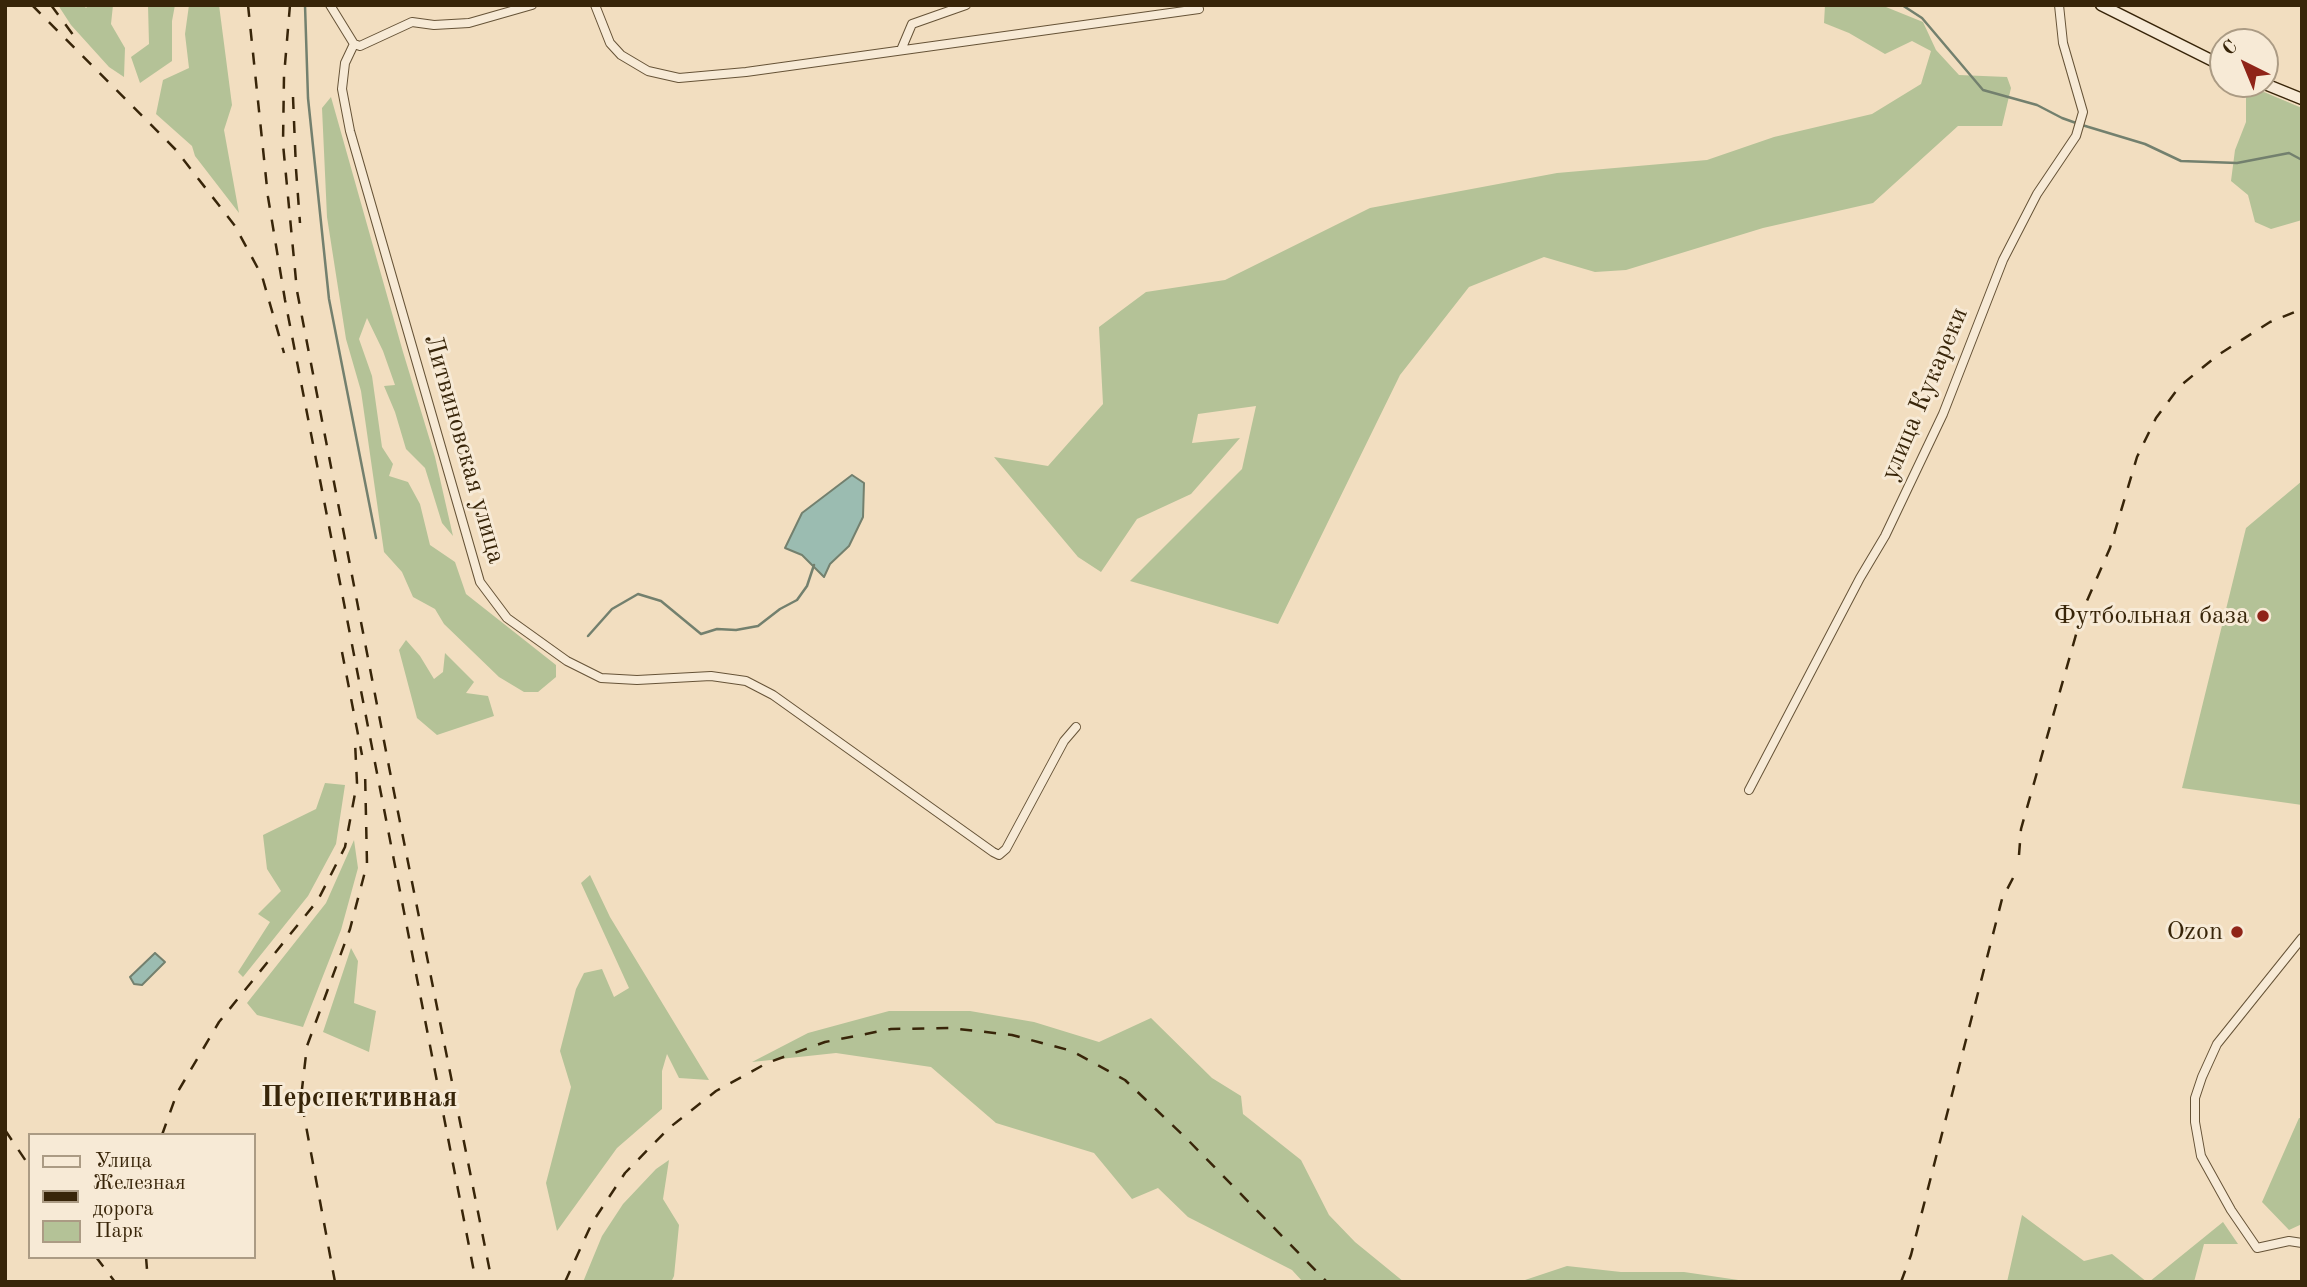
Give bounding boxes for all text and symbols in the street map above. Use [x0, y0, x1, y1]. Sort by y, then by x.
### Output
north arrow [2209, 28, 2279, 98]
text: С [2220, 38, 2242, 60]
street label: улица Кукареки [1875, 303, 1975, 485]
street label: Литвиновская улица [416, 331, 512, 567]
place label: Футбольная база [2054, 600, 2249, 632]
marker: Футбольная база [2255, 608, 2271, 624]
place label: Ozon [2166, 916, 2223, 948]
marker: Ozon [2229, 924, 2245, 940]
district label: Перспективная [261, 1082, 457, 1116]
legend [28, 1133, 256, 1259]
text: Улица [95, 1151, 152, 1172]
text: Железная дорога [93, 1173, 186, 1220]
text: Парк [95, 1221, 143, 1242]

